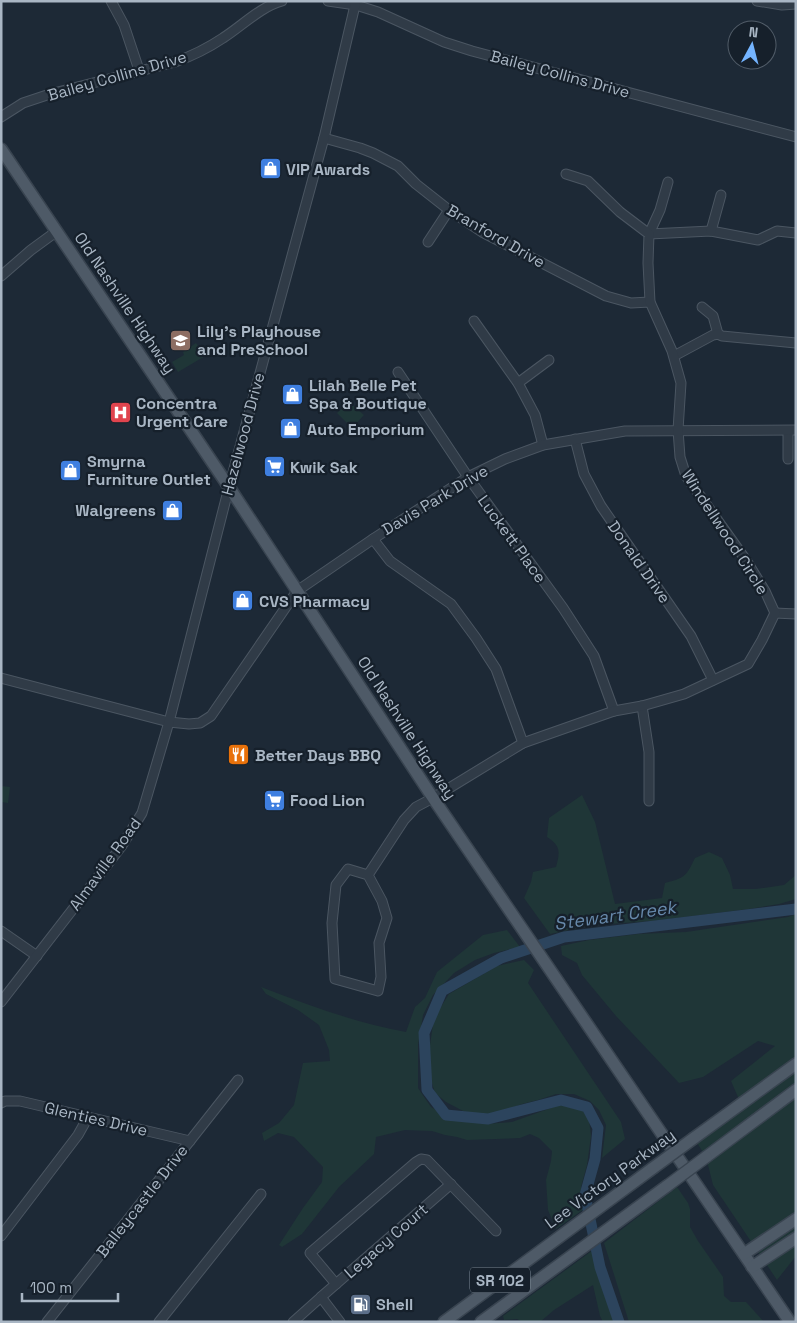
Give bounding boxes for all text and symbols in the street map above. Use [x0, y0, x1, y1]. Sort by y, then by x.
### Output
north arrow [727, 20, 777, 70]
text: N [748, 23, 759, 42]
street label: Bailey Collins Drive [488, 45, 632, 103]
street label: Bailey Collins Drive [45, 46, 189, 106]
shop icon: VIP Awards [258, 157, 282, 181]
place label: VIP Awards [286, 159, 370, 180]
street label: Branford Drive [443, 199, 549, 273]
street label: Old Nashville Highway [70, 228, 180, 378]
place label: Lily's Playhouse and PreSchool [197, 321, 321, 360]
school or university icon: Lily's Playhouse and PreSchool [169, 328, 193, 352]
street label: Hazelwood Drive [217, 370, 269, 498]
place label: Lilah Belle Pet Spa & Boutique [309, 375, 427, 414]
shop icon: Lilah Belle Pet Spa & Boutique [281, 382, 305, 406]
place label: Concentra Urgent Care [136, 393, 228, 432]
hospital icon: Concentra Urgent Care [108, 400, 132, 424]
shop icon: Auto Emporium [279, 417, 303, 441]
place label: Auto Emporium [307, 419, 425, 440]
place label: Smyrna Furniture Outlet [87, 451, 211, 490]
supermarket icon: Kwik Sak [262, 455, 286, 479]
place label: Kwik Sak [290, 457, 358, 478]
shop icon: Smyrna Furniture Outlet [59, 458, 83, 482]
street label: Davis Park Drive [378, 460, 492, 540]
street label: Windellwood Circle [677, 465, 773, 599]
street label: Luckett Place [473, 491, 551, 587]
shop icon: Walgreens [160, 498, 184, 522]
place label: Walgreens [75, 500, 156, 521]
street label: Donald Drive [603, 517, 675, 607]
shop icon: CVS Pharmacy [231, 589, 255, 613]
place label: CVS Pharmacy [259, 591, 370, 612]
street label: Old Nashville Highway [353, 652, 461, 804]
restaurant icon: Better Days BBQ [227, 743, 251, 767]
place label: Better Days BBQ [255, 745, 381, 766]
supermarket icon: Food Lion [262, 788, 286, 812]
place label: Food Lion [290, 790, 365, 811]
street label: Almaville Road [64, 813, 146, 915]
water label: Stewart Creek [553, 895, 680, 935]
street label: Glenties Drive [42, 1097, 150, 1141]
street label: Lee Victory Parkway [541, 1125, 679, 1233]
street label: Balleycastle Drive [92, 1141, 192, 1261]
street label: Legacy Court [340, 1199, 432, 1283]
road number: SR 102 [470, 1268, 530, 1292]
scale bar [22, 1270, 119, 1302]
text: 100 m [30, 1278, 72, 1297]
fuel station icon: Shell [348, 1292, 372, 1316]
place label: Shell [376, 1294, 413, 1315]

